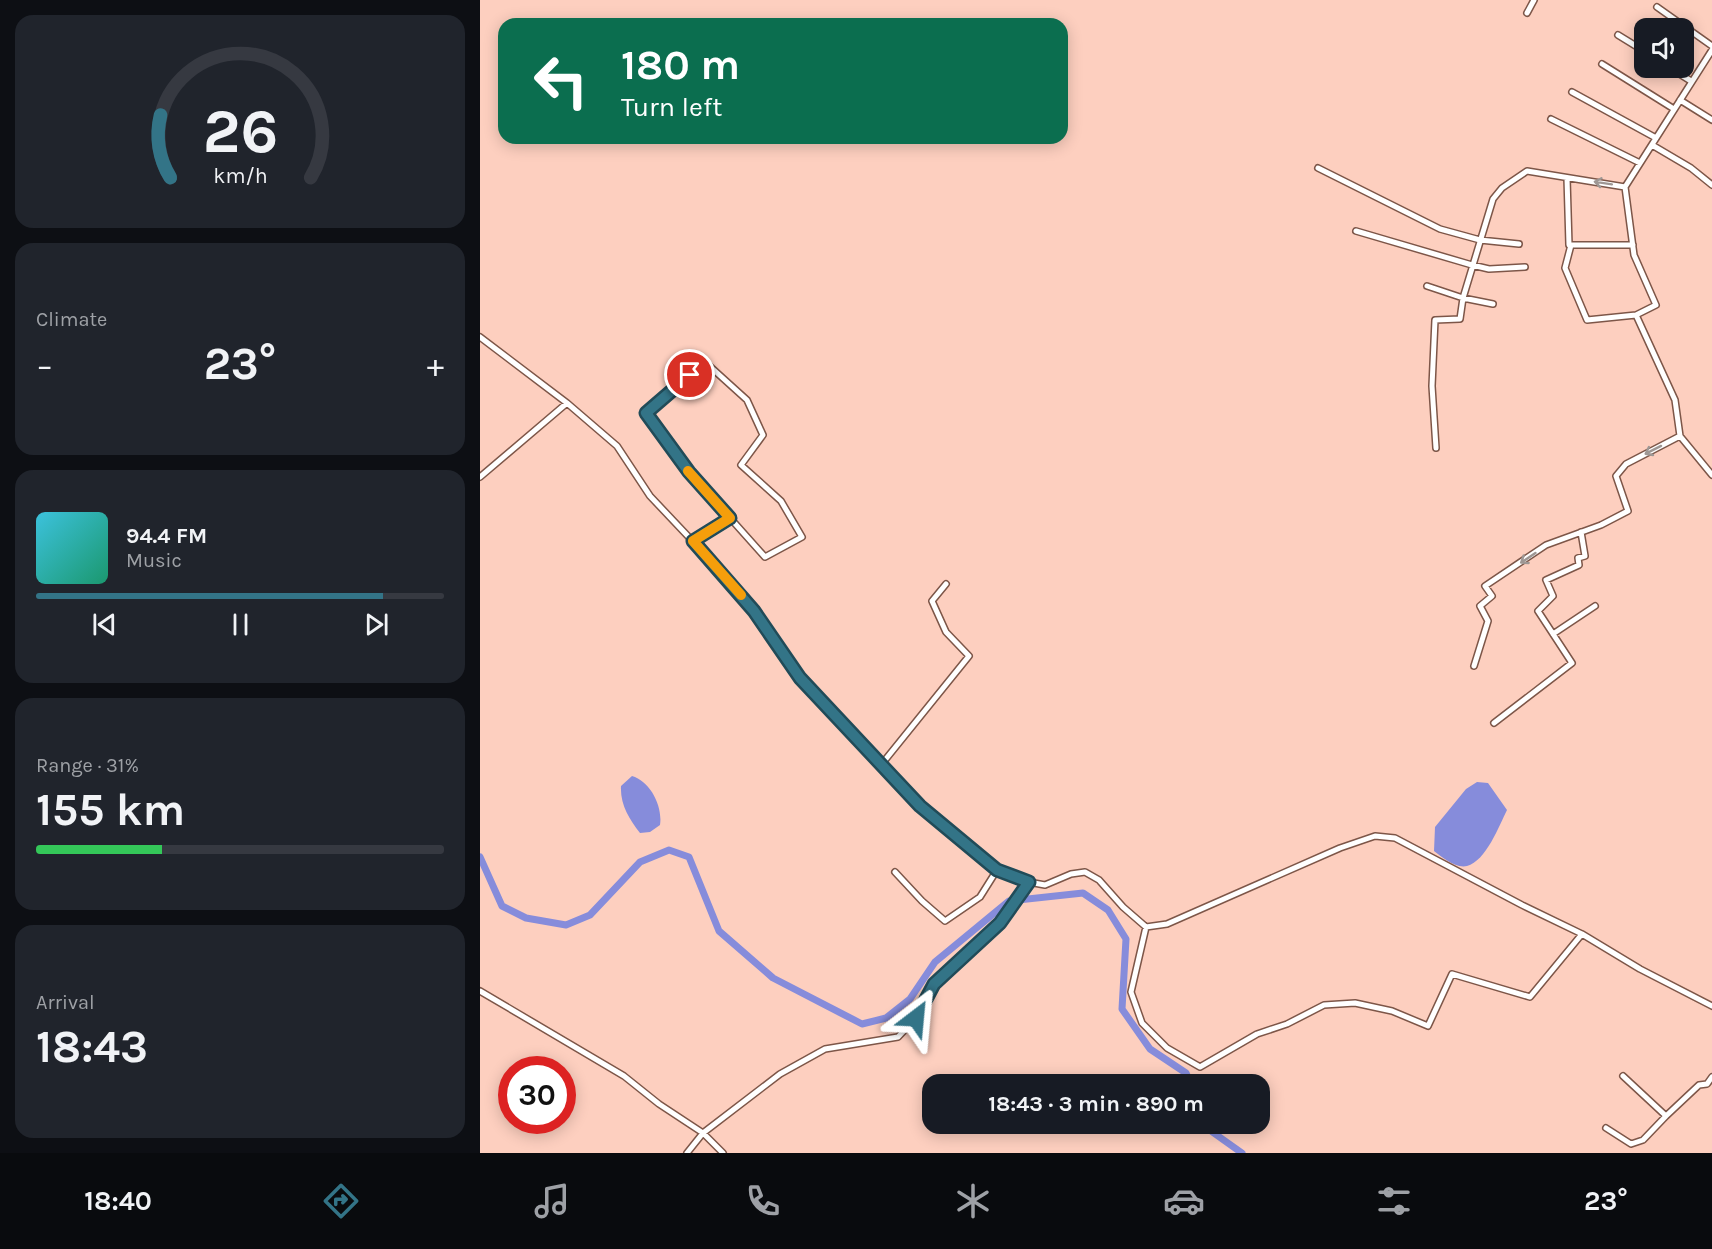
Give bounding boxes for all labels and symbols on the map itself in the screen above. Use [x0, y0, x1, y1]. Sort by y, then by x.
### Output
one-way arrow [1594, 178, 1613, 189]
pin [664, 349, 715, 400]
one-way arrow [1645, 445, 1663, 456]
one-way arrow [1520, 552, 1536, 564]
position arrow [884, 986, 948, 1050]
speed limit sign: 30 [498, 1056, 576, 1134]

